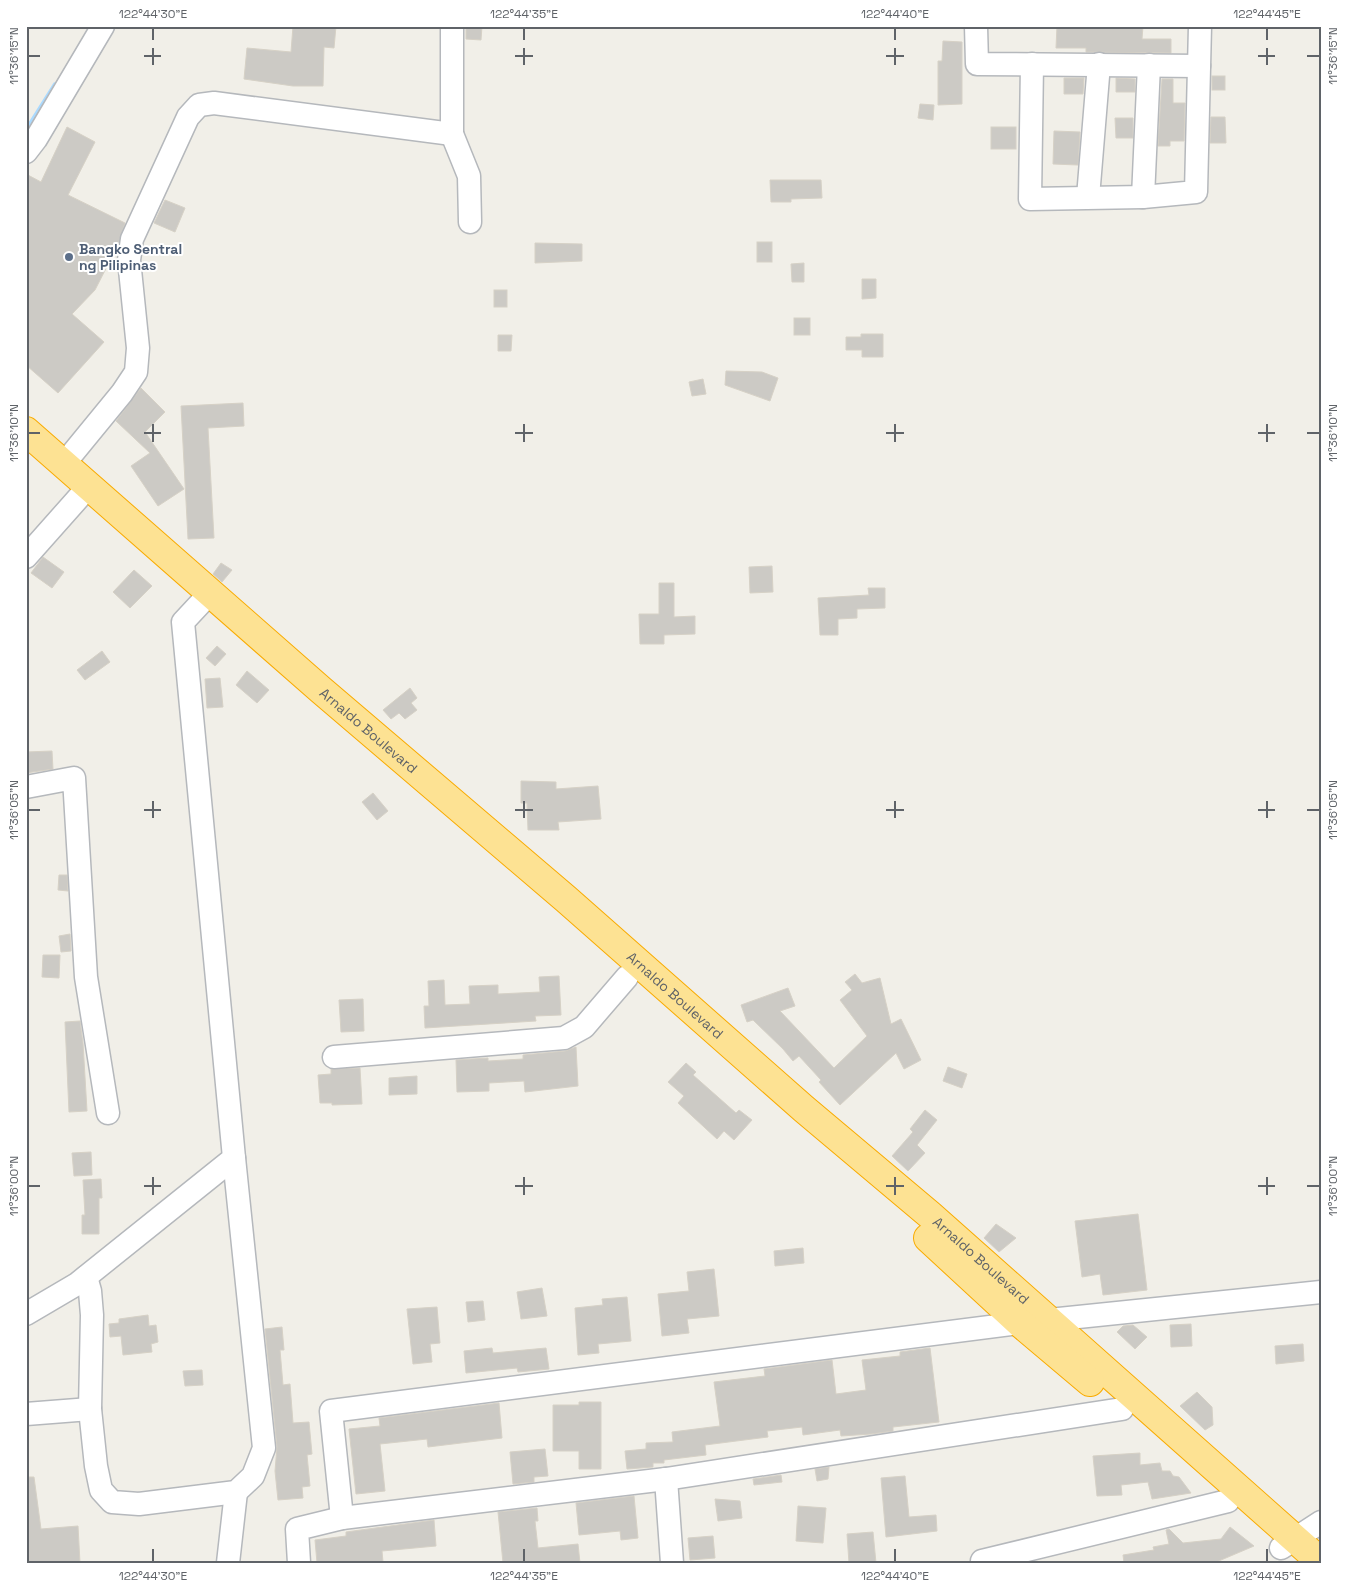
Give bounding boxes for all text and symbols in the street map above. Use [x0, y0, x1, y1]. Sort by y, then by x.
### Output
text: 122°44'30"E [119, 6, 187, 22]
text: 122°44'35"E [490, 6, 558, 22]
text: 122°44'40"E [861, 6, 929, 22]
text: 122°44'45"E [1233, 6, 1301, 22]
text: 11°36'15"N [6, 27, 22, 85]
text: 11°36'15"N [1325, 27, 1341, 85]
place label: Bangko Sentral ng Pilipinas [79, 240, 182, 274]
marker: Bangko Sentral ng Pilipinas [63, 251, 75, 263]
text: 11°36'10"N [6, 404, 22, 462]
text: 11°36'10"N [1325, 404, 1341, 462]
street label: Arnaldo Boulevard [316, 684, 421, 777]
text: 11°36'05"N [6, 780, 22, 840]
text: 11°36'05"N [1325, 780, 1341, 840]
street label: Arnaldo Boulevard [623, 948, 727, 1043]
text: 11°36'00"N [6, 1156, 22, 1216]
text: 11°36'00"N [1325, 1156, 1341, 1216]
street label: Arnaldo Boulevard [929, 1213, 1033, 1308]
text: 122°44'30"E [119, 1568, 187, 1584]
text: 122°44'35"E [490, 1568, 558, 1584]
text: 122°44'40"E [861, 1568, 929, 1584]
text: 122°44'45"E [1233, 1568, 1301, 1584]

